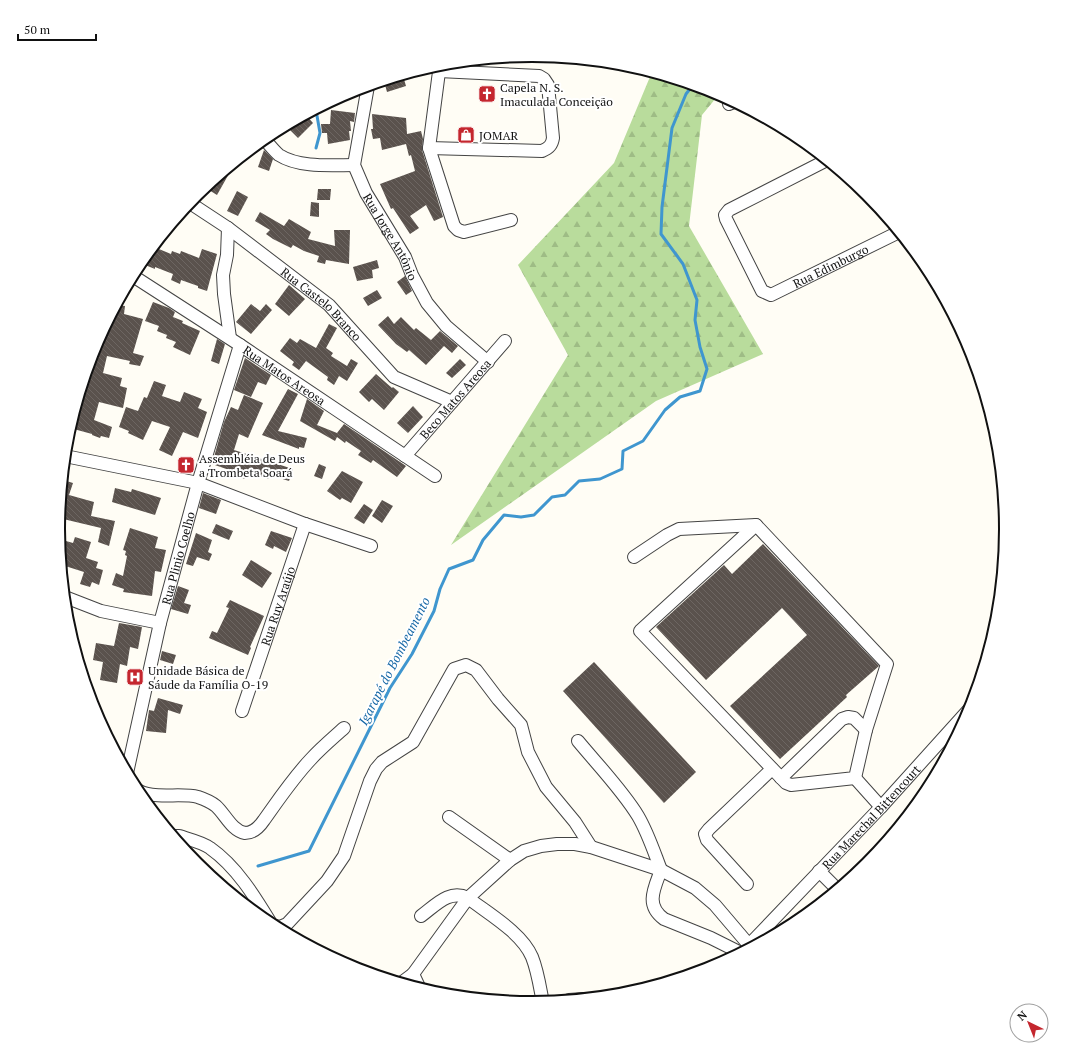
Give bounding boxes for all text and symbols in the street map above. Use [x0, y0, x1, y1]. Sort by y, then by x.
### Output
scale bar [18, 16, 96, 42]
text: 50 m [24, 22, 51, 37]
place label: Capela N. S. Imaculada Conceição [500, 80, 613, 109]
church icon: Capela N. S. Imaculada Conceição [477, 84, 497, 104]
shop icon: JOMAR [456, 125, 476, 145]
place label: JOMAR [479, 128, 519, 143]
street label: Rua Jorge Antônio [360, 190, 421, 283]
street label: Rua Edimburgo [790, 241, 871, 291]
street label: Rua Castelo Branco [278, 264, 365, 344]
street label: Rua Matos Areosa [241, 342, 328, 408]
street label: Beco Matos Areosa [416, 356, 494, 442]
place label: Assembléia de Deus a Trombeta Soará [199, 451, 305, 480]
church icon: Assembléia de Deus a Trombeta Soará [176, 455, 196, 475]
street label: Rua Plinio Coelho [158, 509, 198, 606]
street label: Rua Ruy Araújo [257, 564, 298, 647]
water label: Igarapé do Bombeamento [353, 593, 434, 729]
place label: Unidade Básica de Sáude da Família O-19 [148, 663, 268, 692]
hospital icon: Unidade Básica de Sáude da Família O-19 [125, 667, 145, 687]
street label: Rua Marechal Bittencourt [818, 761, 923, 872]
north arrow [1009, 1003, 1049, 1043]
text: N [1014, 1007, 1030, 1024]

